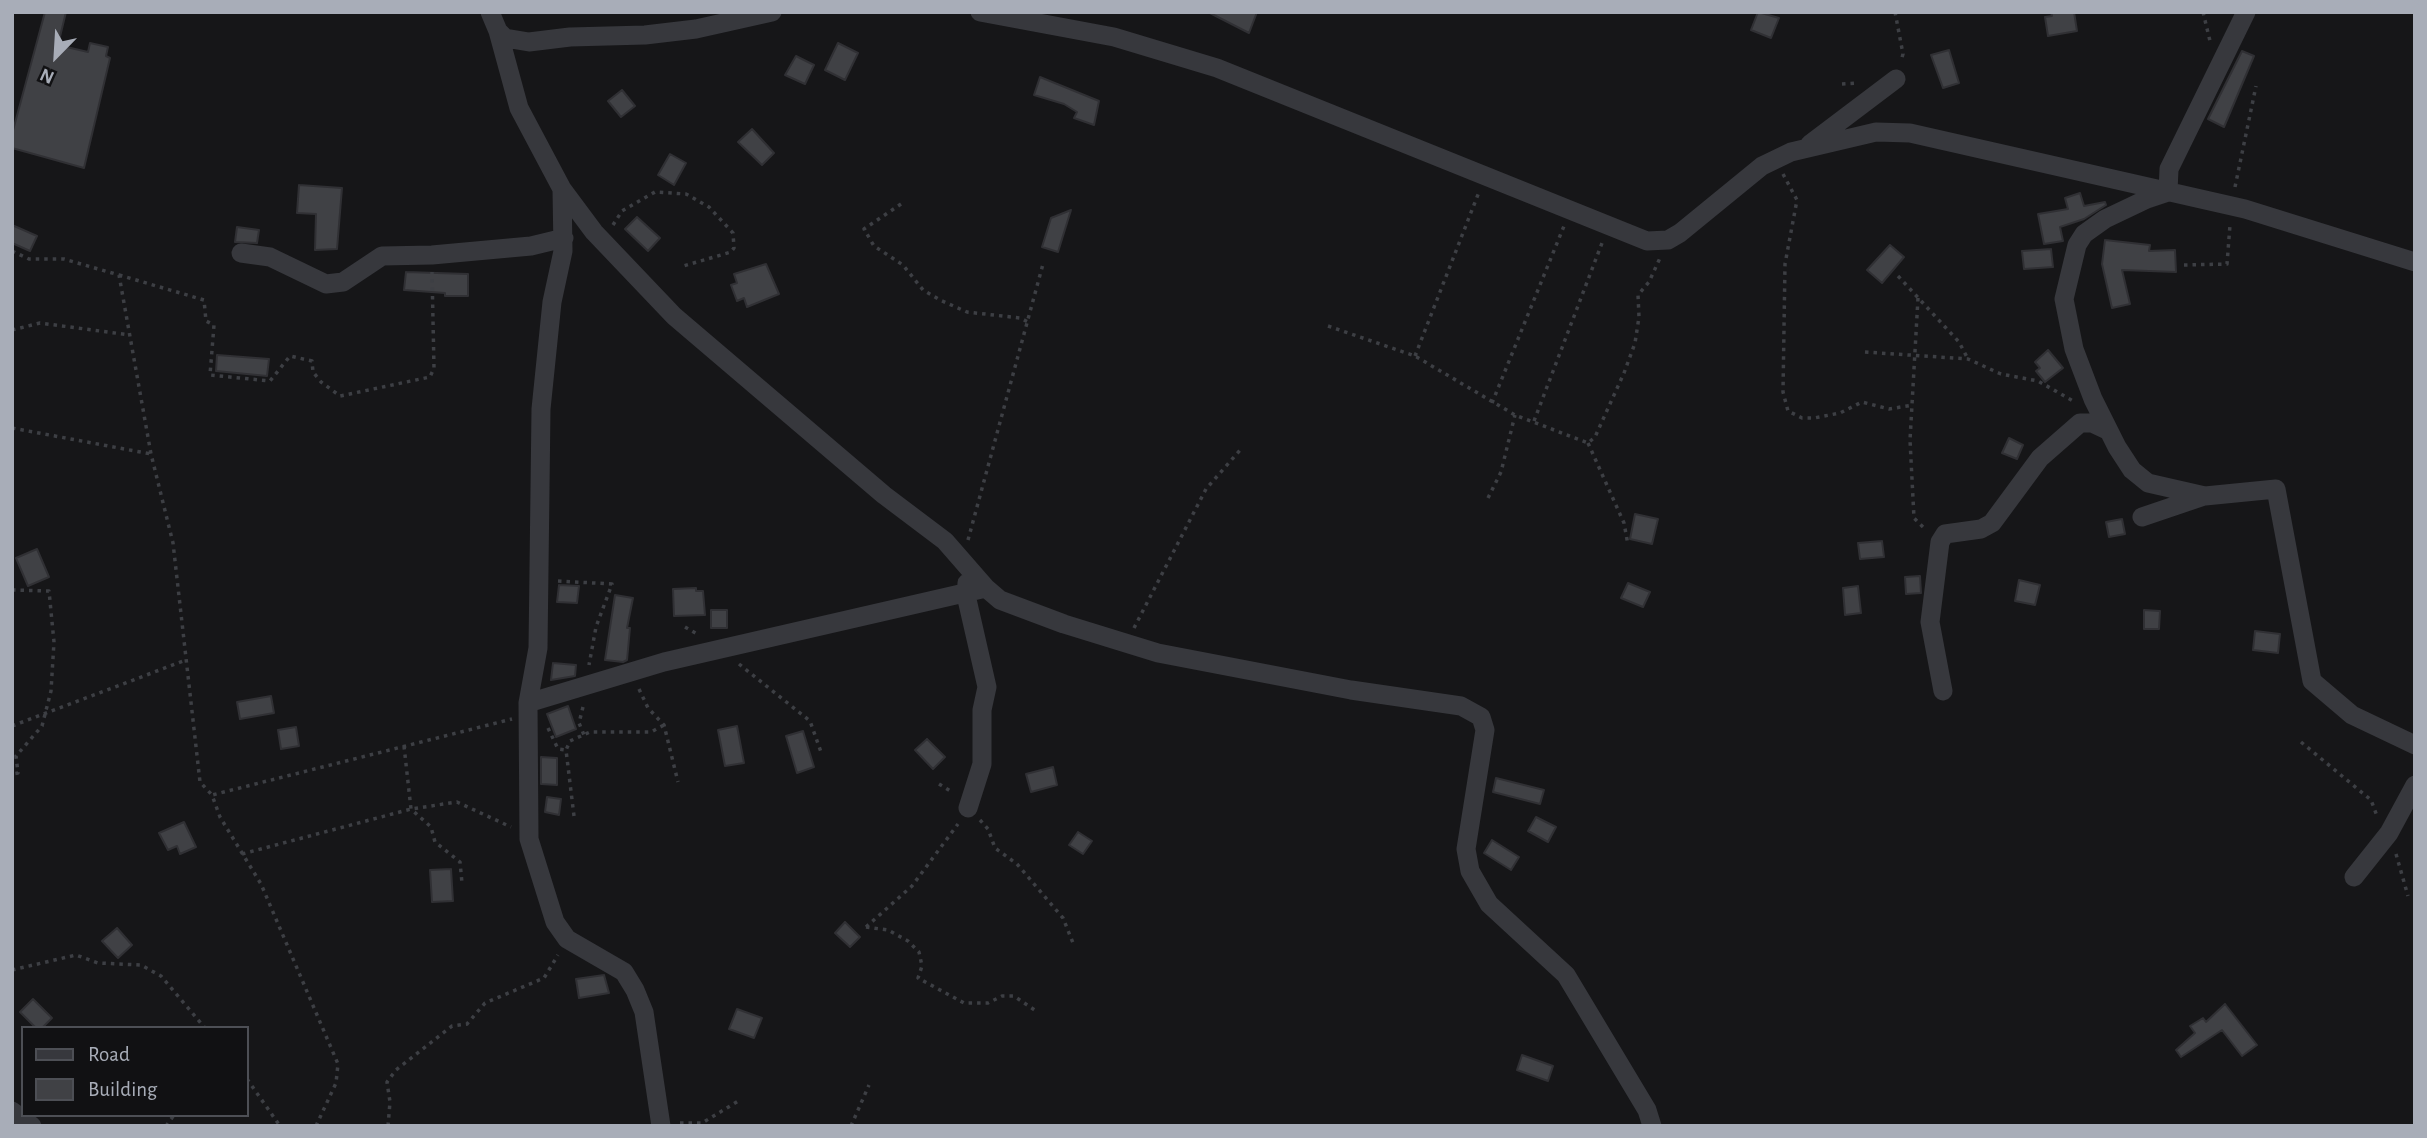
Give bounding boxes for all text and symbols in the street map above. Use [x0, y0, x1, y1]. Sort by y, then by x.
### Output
north arrow [21, 21, 91, 91]
text: N [37, 64, 57, 87]
legend [21, 1026, 248, 1117]
text: Road [88, 1044, 130, 1065]
text: Building [88, 1079, 157, 1100]

